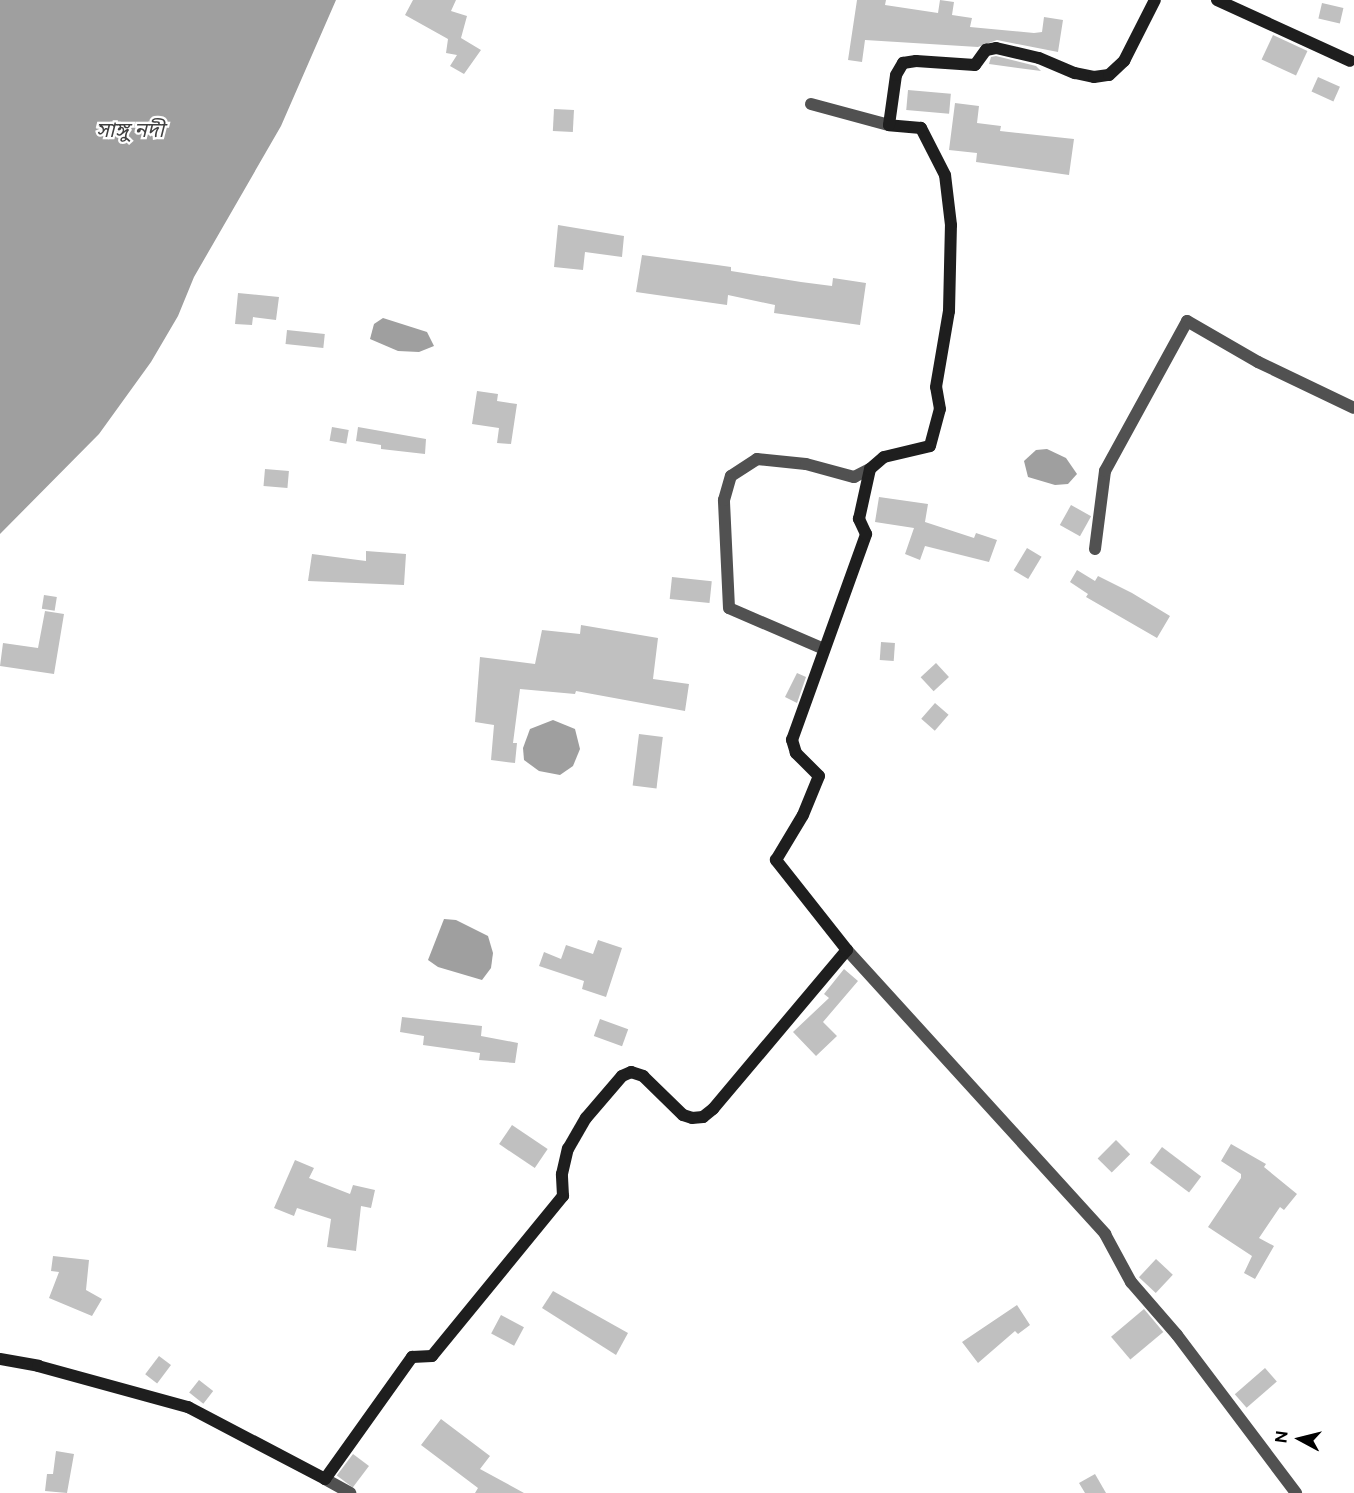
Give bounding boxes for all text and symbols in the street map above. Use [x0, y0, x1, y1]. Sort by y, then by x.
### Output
water label: সাঙ্গু নদী [96, 117, 164, 143]
north arrow [1270, 1409, 1330, 1469]
text: N [1271, 1429, 1292, 1444]

